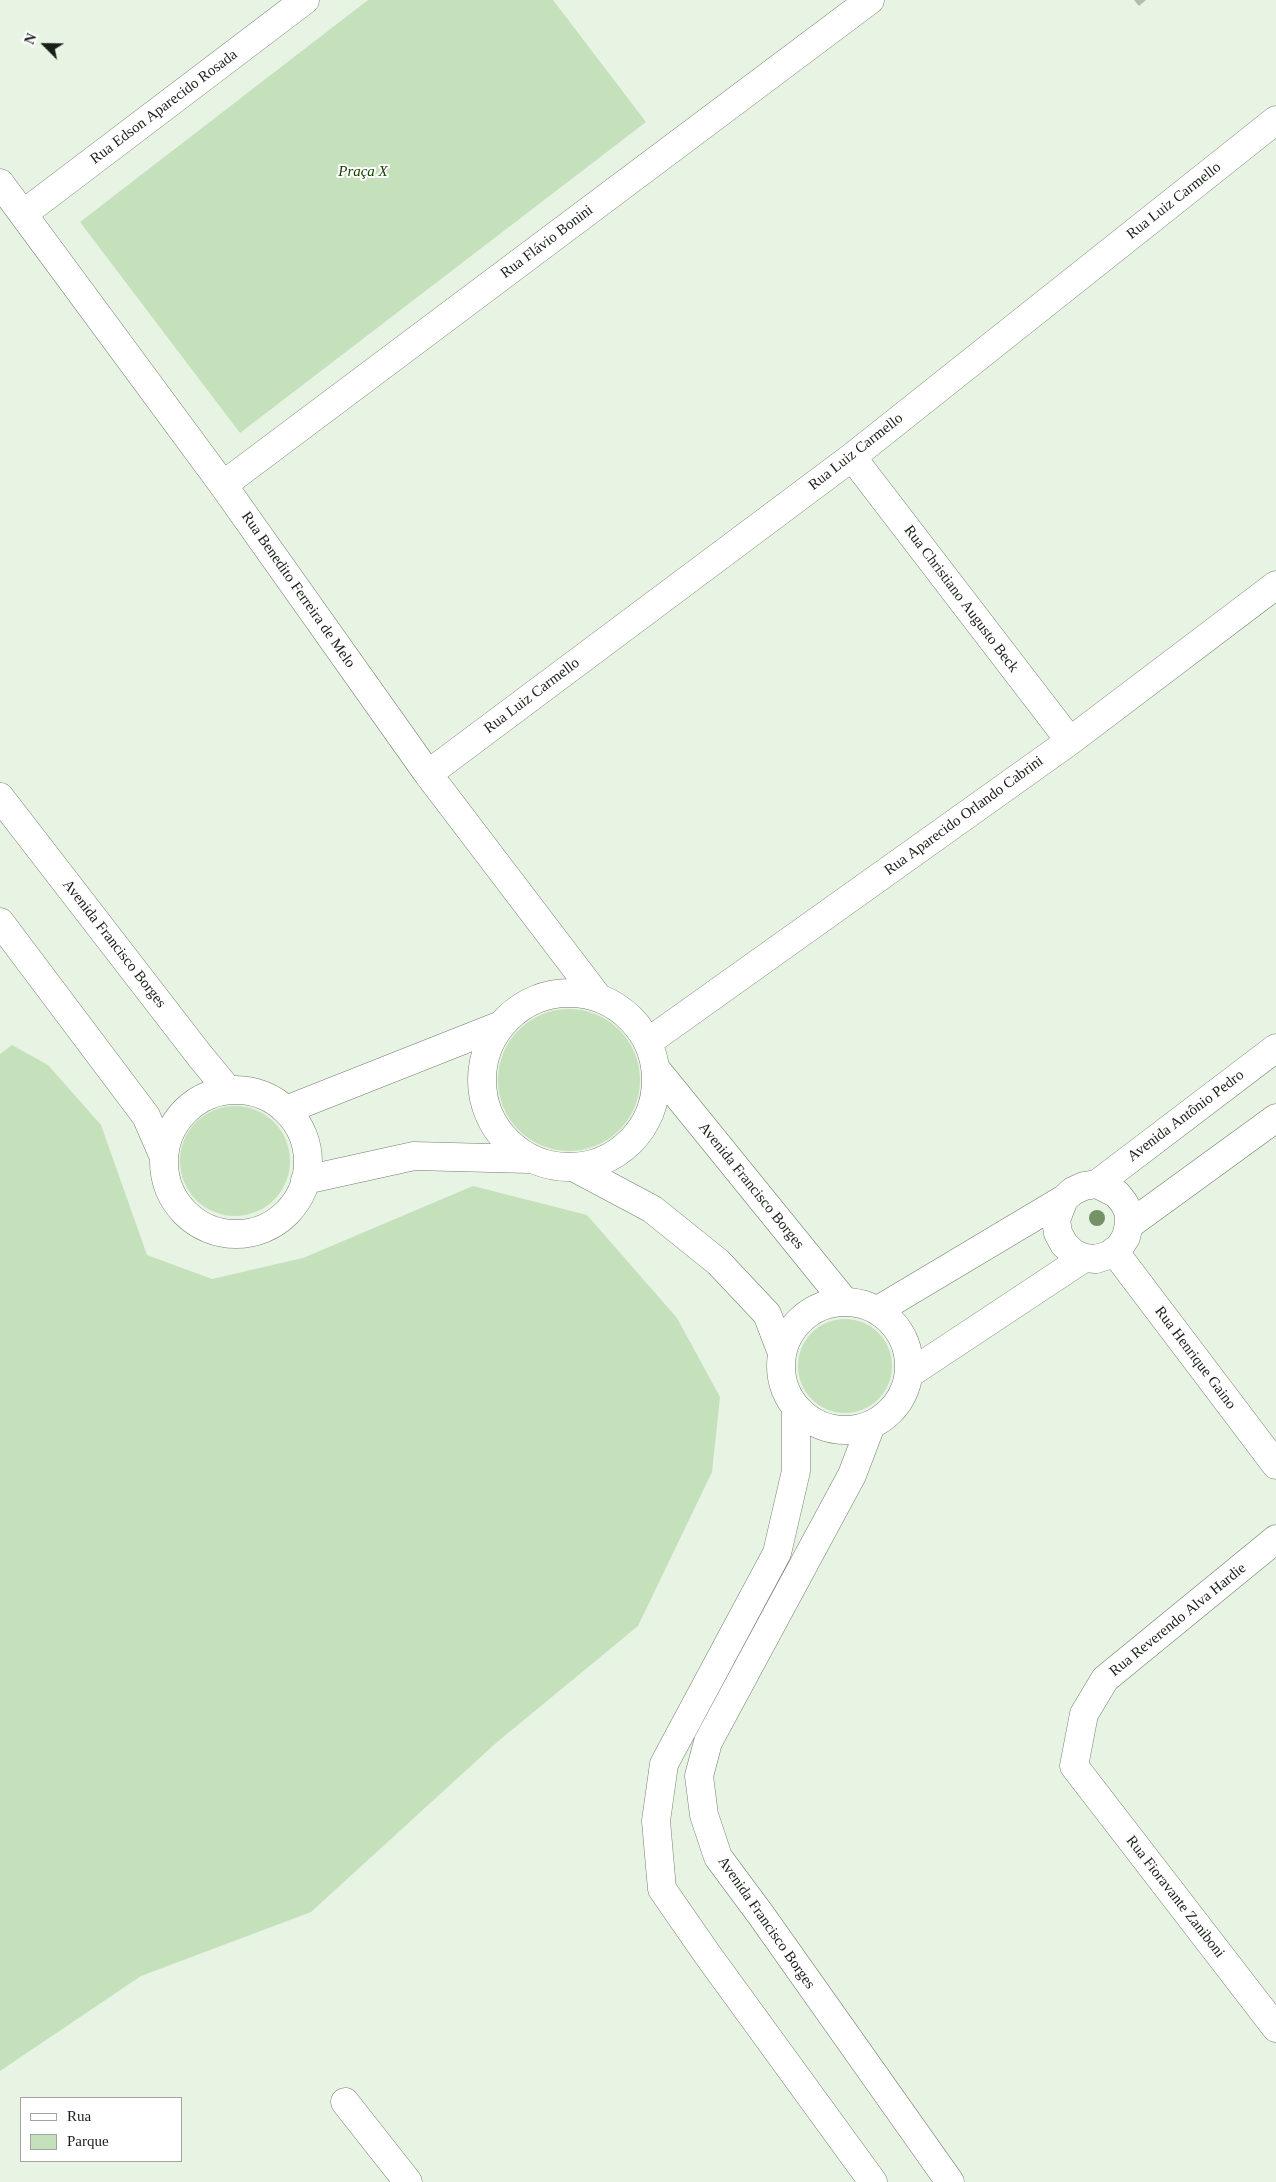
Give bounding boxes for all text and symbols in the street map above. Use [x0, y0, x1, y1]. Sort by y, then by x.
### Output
north arrow [20, 20, 70, 70]
text: N [22, 31, 40, 47]
street label: Rua Edson Aparecido Rosada [87, 46, 241, 168]
street label: Rua Luiz Carmello [1123, 159, 1225, 243]
park label: Praça X [338, 163, 388, 181]
street label: Rua Flávio Bonini [497, 201, 597, 283]
street label: Rua Luiz Carmello [805, 410, 907, 494]
street label: Rua Benedito Ferreira de Melo [237, 508, 359, 672]
street label: Rua Christiano Augusto Beck [900, 522, 1022, 676]
street label: Rua Luiz Carmello [481, 654, 583, 738]
street label: Rua Aparecido Orlando Cabrini [881, 752, 1047, 880]
street label: Avenida Francisco Borges [58, 876, 170, 1012]
street label: Avenida Antônio Pedro [1124, 1066, 1248, 1166]
street label: Avenida Francisco Borges [694, 1119, 808, 1253]
street label: Rua Henrique Gaino [1150, 1303, 1240, 1413]
street label: Rua Reverendo Alva Hardie [1106, 1559, 1250, 1681]
street label: Rua Fioravante Zaniboni [1122, 1832, 1228, 1962]
street label: Avenida Francisco Borges [713, 1853, 819, 1993]
legend [20, 2097, 182, 2162]
text: Rua [67, 2108, 91, 2124]
text: Parque [67, 2133, 109, 2149]

